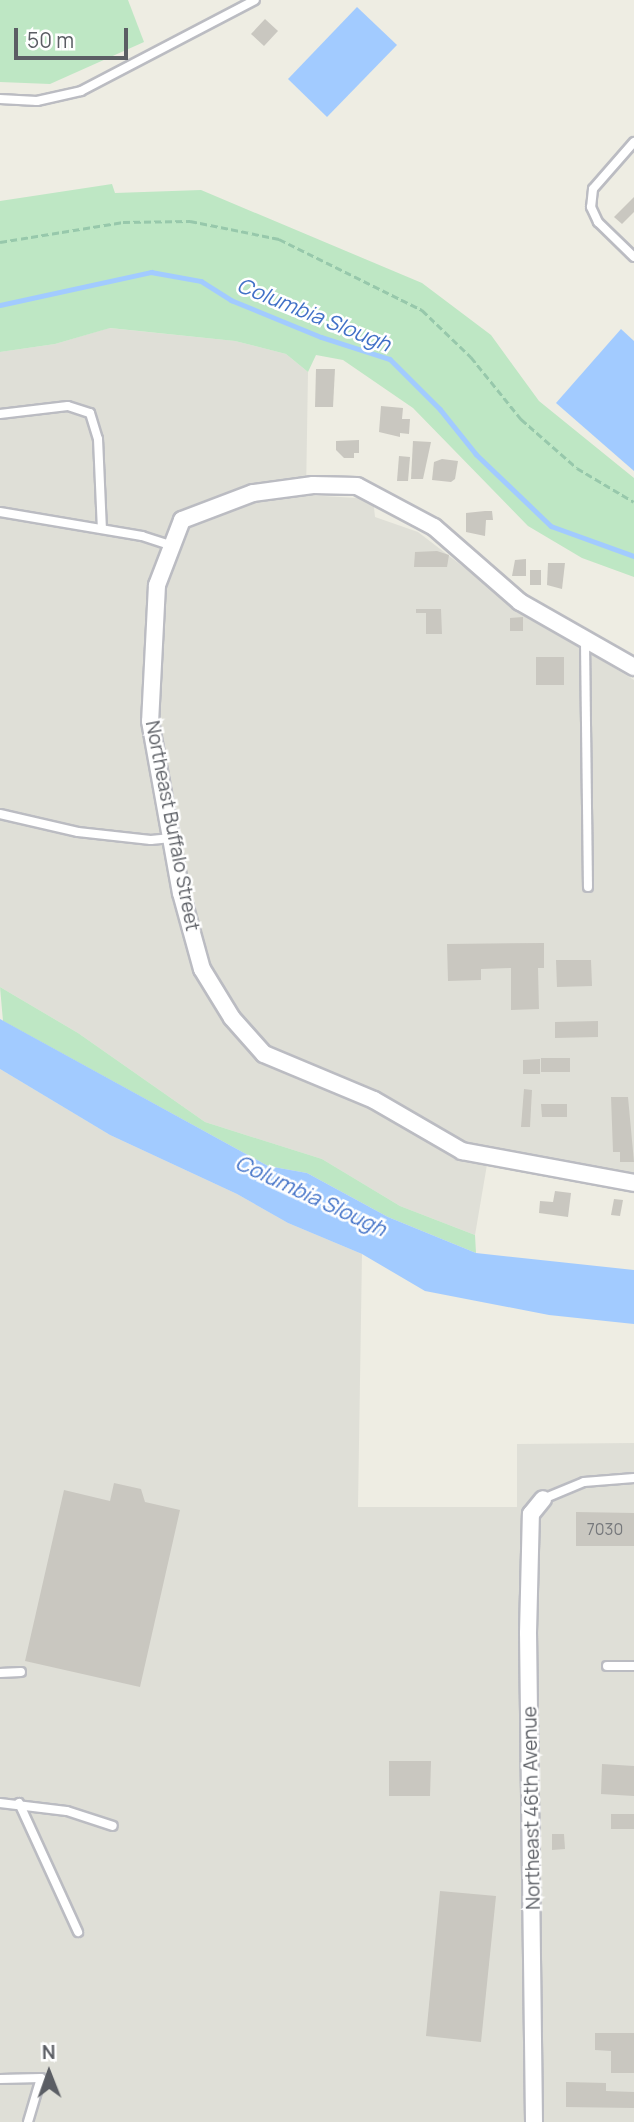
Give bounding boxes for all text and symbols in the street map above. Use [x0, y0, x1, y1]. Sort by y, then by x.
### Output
scale bar [18, 14, 131, 58]
text: 50 m [27, 26, 74, 54]
water label: Columbia Slough [233, 272, 395, 356]
street label: Northeast Buffalo Street [140, 719, 204, 933]
water label: Columbia Slough [232, 1149, 390, 1241]
house number: 7030 [587, 1519, 623, 1539]
street label: Northeast 46th Avenue [519, 1706, 545, 1910]
north arrow [14, 2038, 84, 2108]
text: N [42, 2039, 56, 2065]

